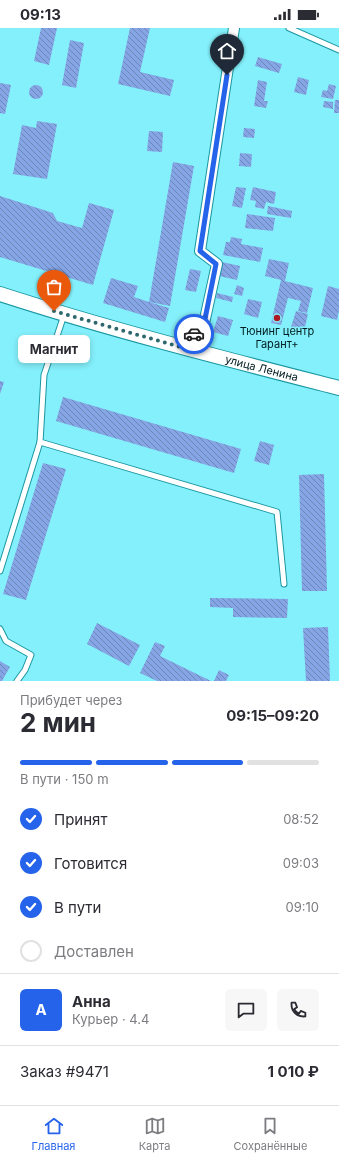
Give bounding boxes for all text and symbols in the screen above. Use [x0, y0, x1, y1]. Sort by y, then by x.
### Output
text: 09:13 [20, 5, 61, 24]
pin [210, 34, 244, 75]
icon: home [216, 40, 238, 62]
pin [37, 270, 71, 311]
icon: bag [43, 276, 65, 298]
marker: Тюнинг центр Гарант+ [272, 313, 282, 323]
courier [174, 314, 214, 354]
icon: car [183, 323, 205, 345]
place label: Тюнинг центр Гарант+ [240, 324, 315, 351]
callout: Магнит [18, 335, 90, 363]
text: Магнит [30, 341, 78, 357]
street label: улица Ленина [224, 352, 300, 384]
text: Прибудет через [20, 692, 122, 708]
text: 09:15–09:20 [226, 706, 319, 725]
text: 2 мин [20, 707, 96, 738]
text: В пути · 150 m [20, 771, 109, 787]
icon: check [20, 808, 42, 830]
text: Принят [54, 810, 107, 829]
text: 08:52 [283, 811, 319, 827]
icon: check [20, 852, 42, 874]
text: Готовится [54, 854, 127, 873]
text: 09:03 [283, 855, 319, 871]
icon: check [20, 896, 42, 918]
text: В пути [54, 898, 101, 917]
text: 09:10 [286, 899, 319, 915]
text: Доставлен [54, 942, 134, 961]
button: chat [225, 989, 267, 1031]
button: phone [277, 989, 319, 1031]
text: Анна [72, 992, 111, 1011]
text: А [35, 1000, 47, 1019]
text: Курьер · 4.4 [72, 1011, 149, 1027]
text: Заказ #9471 [20, 1062, 109, 1081]
text: 1 010 ₽ [268, 1062, 319, 1081]
tab: Главная [32, 1115, 75, 1153]
tab: Карта [139, 1115, 170, 1153]
tab: Сохранённые [234, 1115, 307, 1153]

